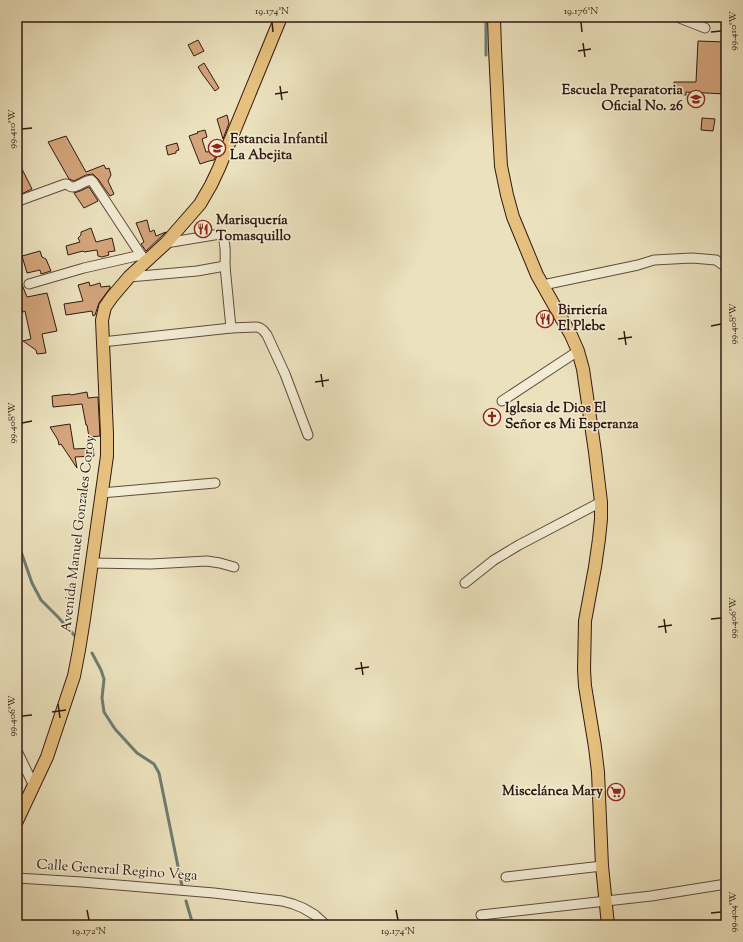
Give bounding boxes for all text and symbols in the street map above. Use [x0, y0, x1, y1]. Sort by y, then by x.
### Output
text: 19.174°N [255, 4, 289, 19]
text: 19.176°N [564, 4, 598, 19]
text: 99.410°W [726, 11, 741, 51]
place label: Escuela Preparatoria Oficial No. 26 [562, 81, 684, 117]
school or university icon: Escuela Preparatoria Oficial No. 26 [686, 89, 706, 109]
text: 99.410°W [5, 109, 20, 149]
place label: Estancia Infantil La Abejita [230, 130, 328, 166]
school or university icon: Estancia Infantil La Abejita [207, 138, 227, 158]
place label: Marisquería Tomasquillo [216, 211, 291, 247]
restaurant icon: Marisquería Tomasquillo [193, 219, 213, 239]
place label: Birriería El Plebe [558, 301, 608, 337]
text: 99.408°W [726, 303, 741, 345]
restaurant icon: Birriería El Plebe [535, 309, 555, 329]
place label: Iglesia de Dios El Señor es Mi Esperanza [505, 399, 639, 435]
text: 99.408°W [5, 402, 20, 444]
church icon: Iglesia de Dios El Señor es Mi Esperanza [482, 407, 502, 427]
street label: Avenida Manuel Gonzales Coroy [57, 434, 101, 634]
text: 99.406°W [726, 597, 741, 639]
text: 99.406°W [5, 695, 20, 737]
place label: Miscelánea Mary [502, 782, 603, 802]
supermarket icon: Miscelánea Mary [606, 782, 626, 802]
street label: Calle General Regino Vega [36, 855, 199, 887]
text: 99.404°W [726, 892, 741, 932]
text: 19.172°N [72, 924, 106, 939]
text: 19.174°N [381, 924, 415, 939]

